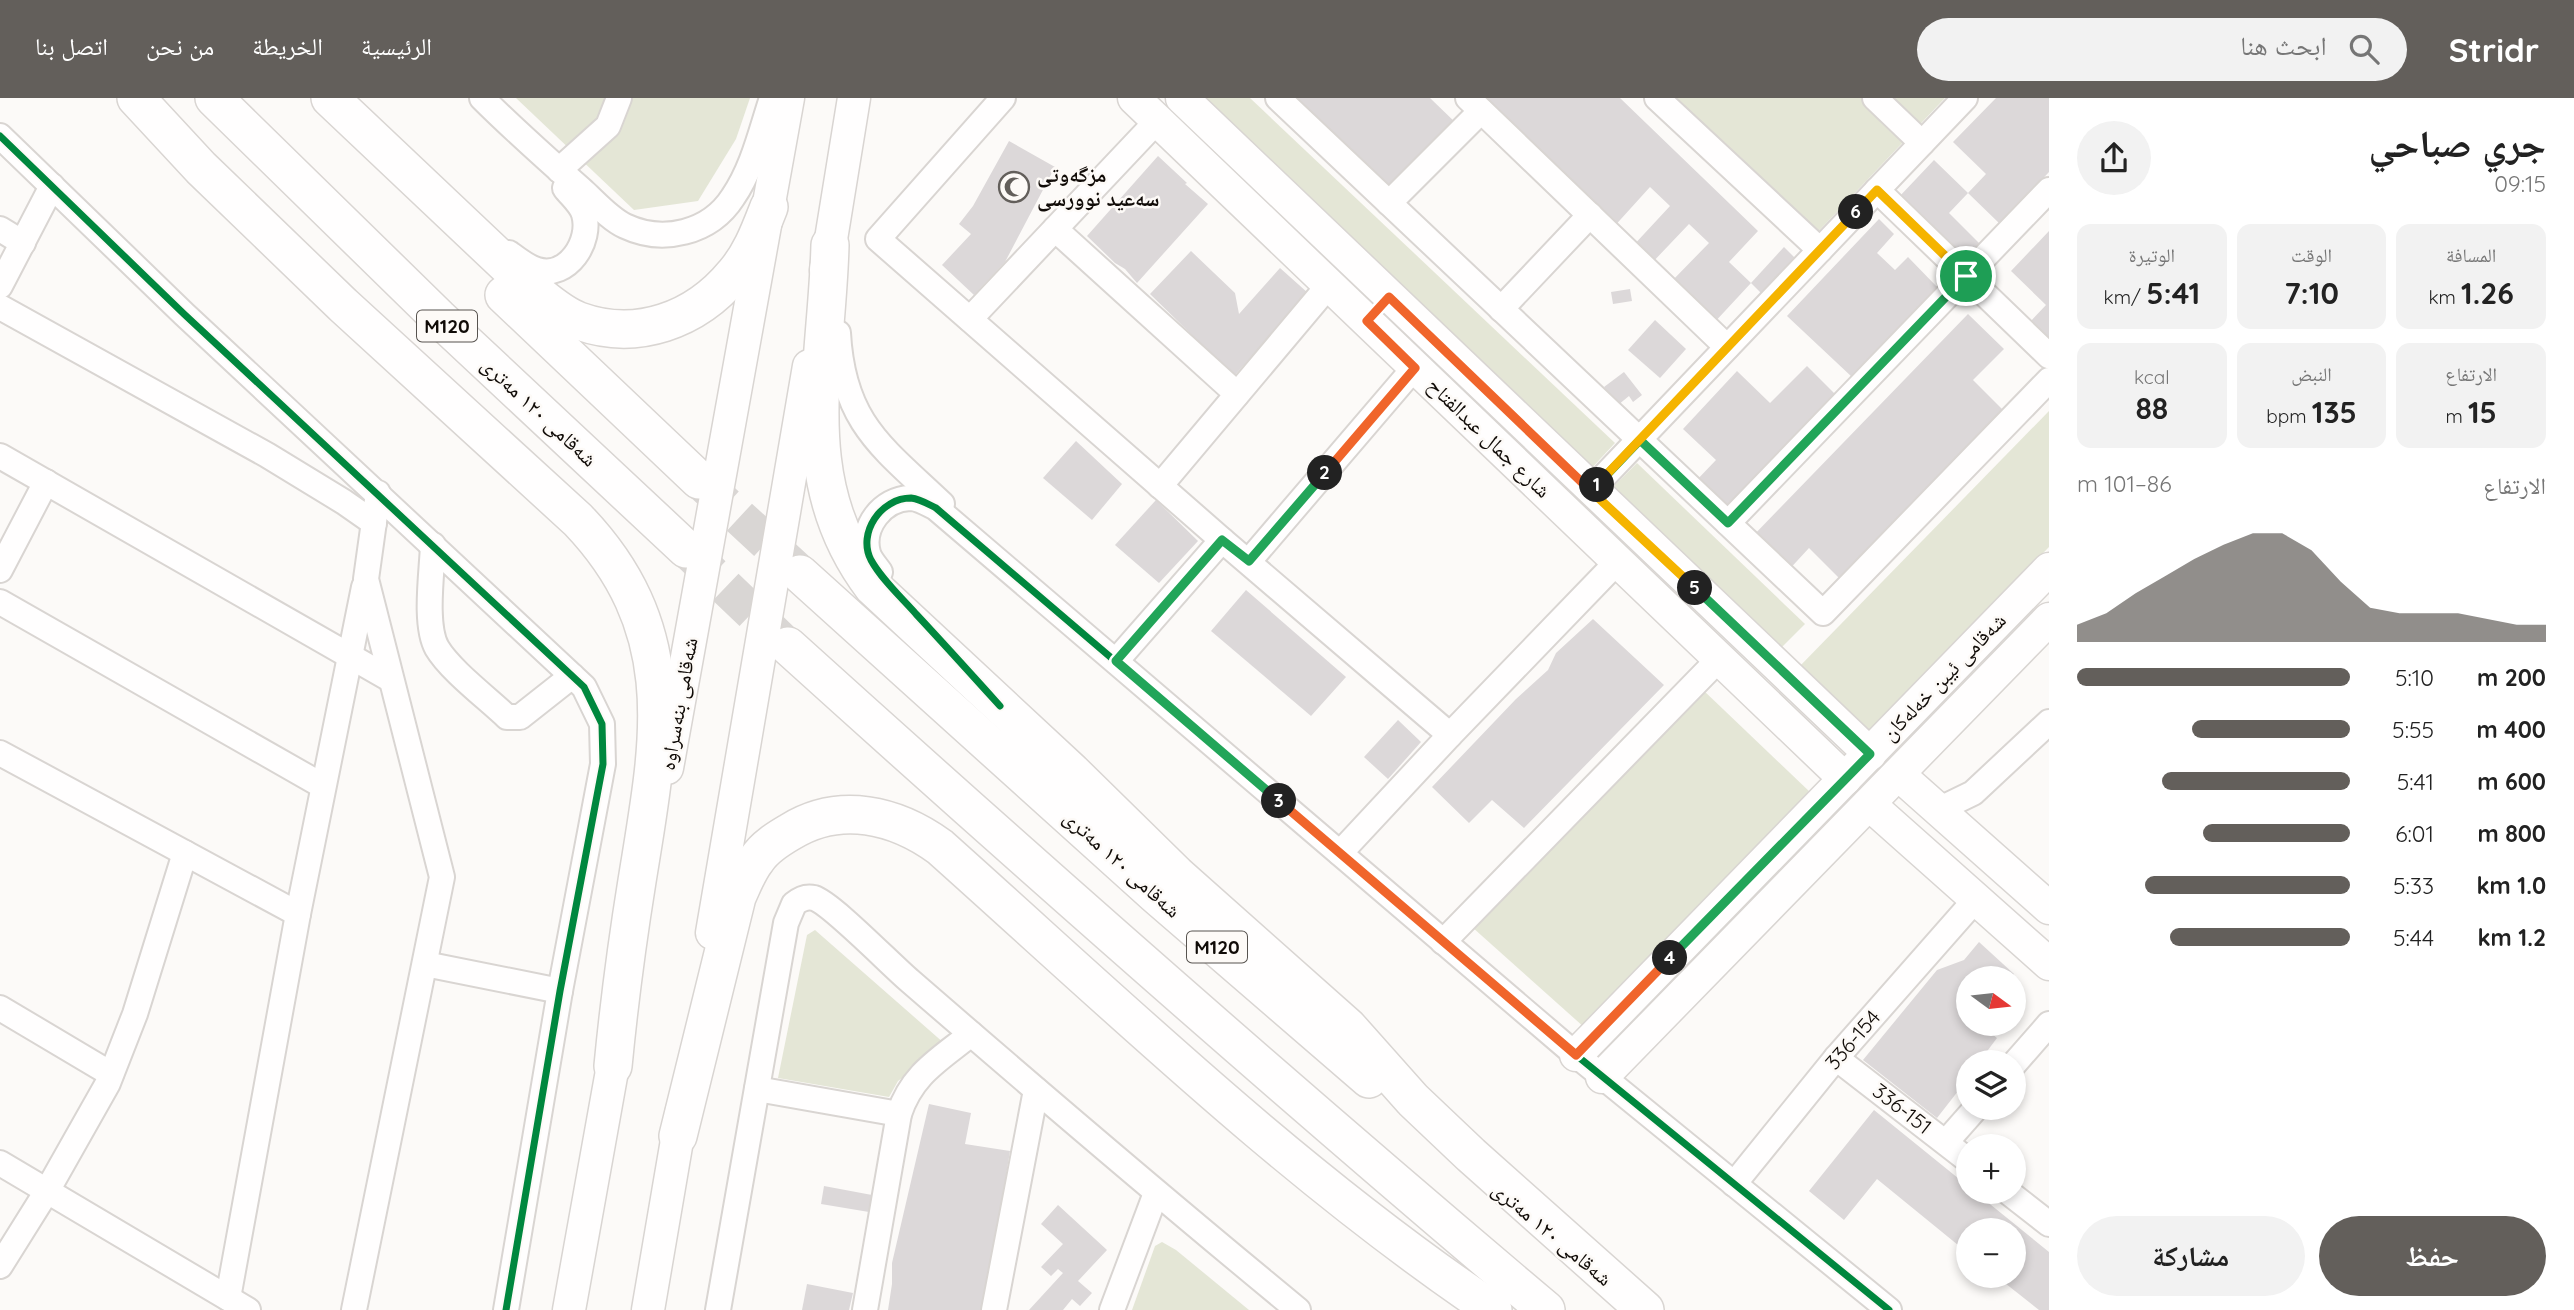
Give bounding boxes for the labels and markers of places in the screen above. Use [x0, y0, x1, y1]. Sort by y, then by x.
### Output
place label: مزگەوتی سەعید نوورسی [1037, 161, 1160, 212]
mosque icon: مزگەوتی سەعید نوورسی [997, 170, 1031, 204]
pin: 6 [1839, 194, 1874, 230]
pin [1936, 246, 1996, 306]
pin: 2 [1308, 456, 1342, 490]
pin: 1 [1580, 468, 1614, 502]
pin: 5 [1678, 570, 1712, 606]
pin: 3 [1262, 784, 1296, 818]
pin: 4 [1652, 940, 1688, 976]

